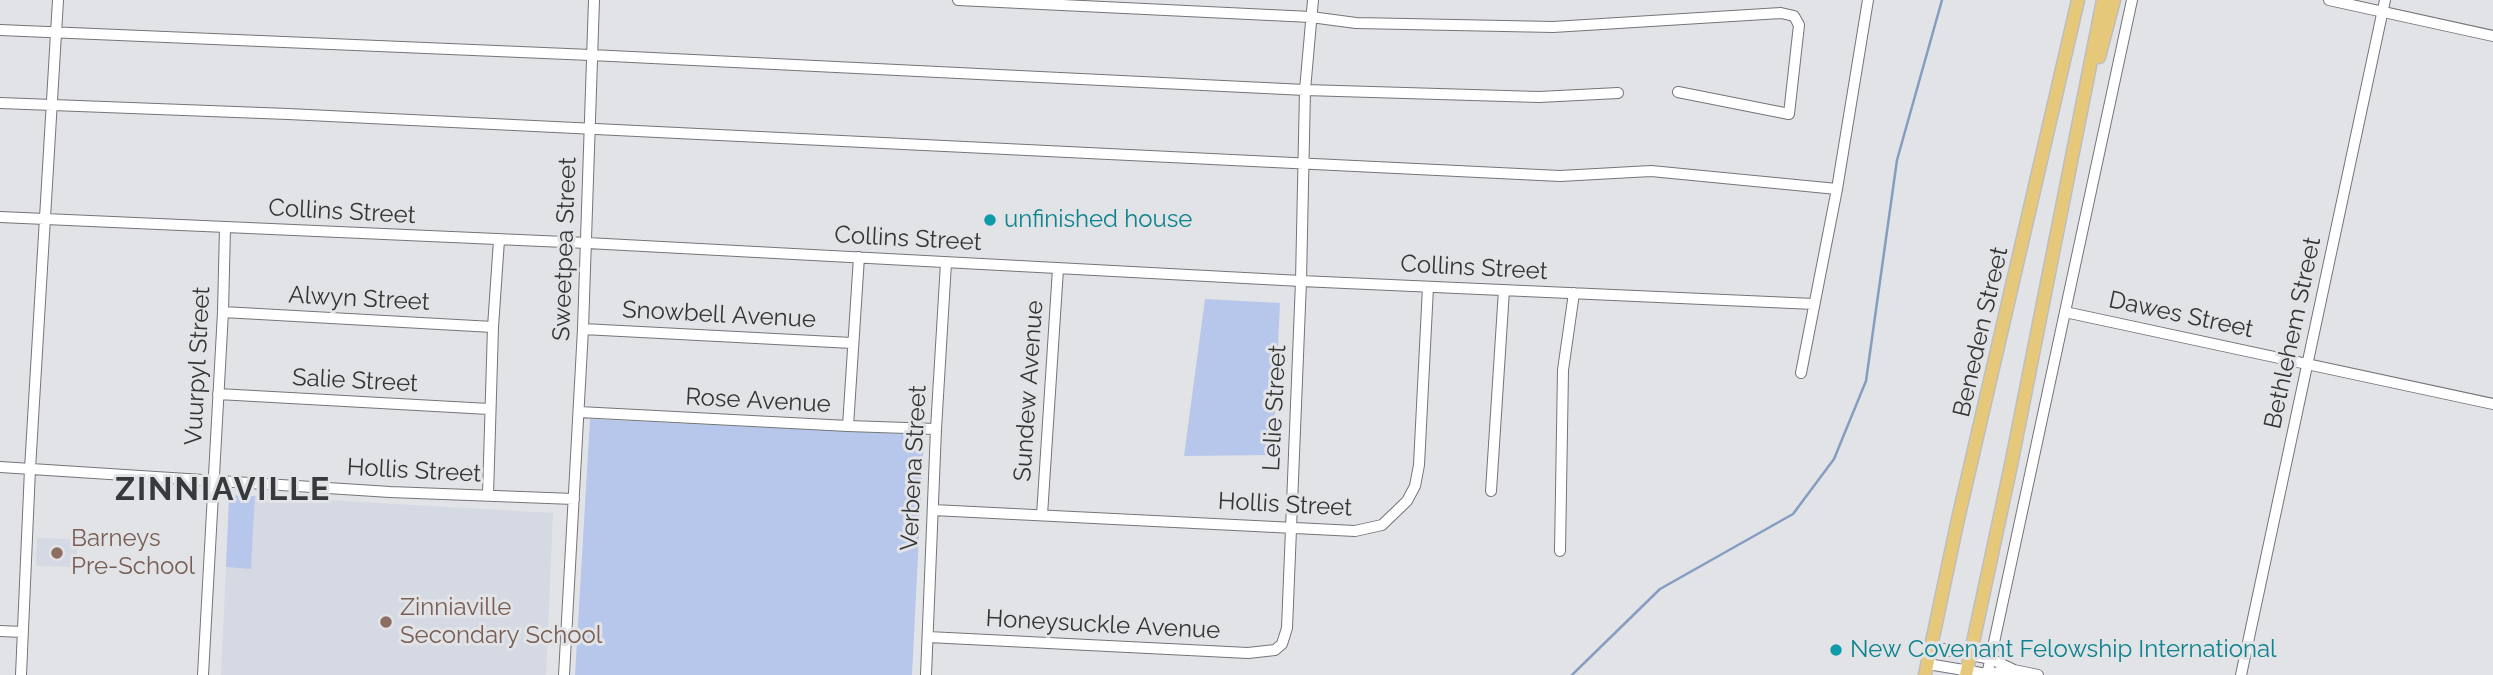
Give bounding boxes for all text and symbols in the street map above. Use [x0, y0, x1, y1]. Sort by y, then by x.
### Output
street label: Sweetpea Street [547, 157, 583, 341]
street label: Collins Street [268, 194, 416, 230]
place label: unfinished house [1004, 206, 1192, 234]
marker: unfinished house [982, 212, 998, 228]
street label: Collins Street [834, 221, 982, 257]
street label: Bethlehem Street [2259, 234, 2327, 432]
street label: Beneden Street [1947, 244, 2015, 420]
street label: Collins Street [1400, 250, 1548, 286]
street label: Alwyn Street [288, 281, 430, 317]
street label: Vuurpyl Street [179, 286, 217, 446]
street label: Dawes Street [2106, 286, 2256, 344]
street label: Snowbell Avenue [621, 296, 817, 334]
street label: Sundew Avenue [1008, 300, 1050, 482]
street label: Lelie Street [1257, 344, 1293, 472]
street label: Salie Street [291, 363, 419, 399]
street label: Rose Avenue [685, 383, 831, 419]
street label: Verbena Street [895, 384, 933, 552]
street label: Hollis Street [346, 453, 482, 489]
district label: ZINNIAVILLE [116, 471, 330, 509]
street label: Hollis Street [1217, 487, 1353, 523]
place label: Barneys Pre-School [71, 525, 195, 581]
marker: Barneys Pre-School [49, 545, 65, 561]
place label: Zinniaville Secondary School [400, 594, 602, 650]
street label: Honeysuckle Avenue [985, 604, 1221, 646]
marker: Zinniaville Secondary School [378, 614, 394, 630]
place label: New Covenant Felowship International [1850, 636, 2277, 664]
marker: New Covenant Felowship International [1828, 642, 1844, 658]

